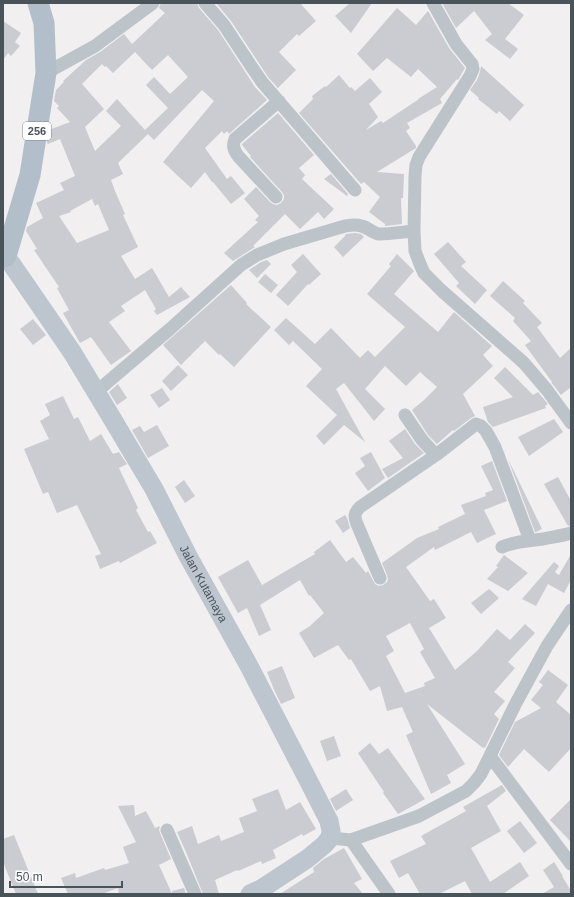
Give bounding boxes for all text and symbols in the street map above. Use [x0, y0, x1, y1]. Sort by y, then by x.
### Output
road number: 256 [23, 122, 51, 140]
street label: Jalan Kutamaya [177, 543, 231, 625]
scale bar [10, 863, 122, 889]
text: 50 m [16, 870, 43, 884]

